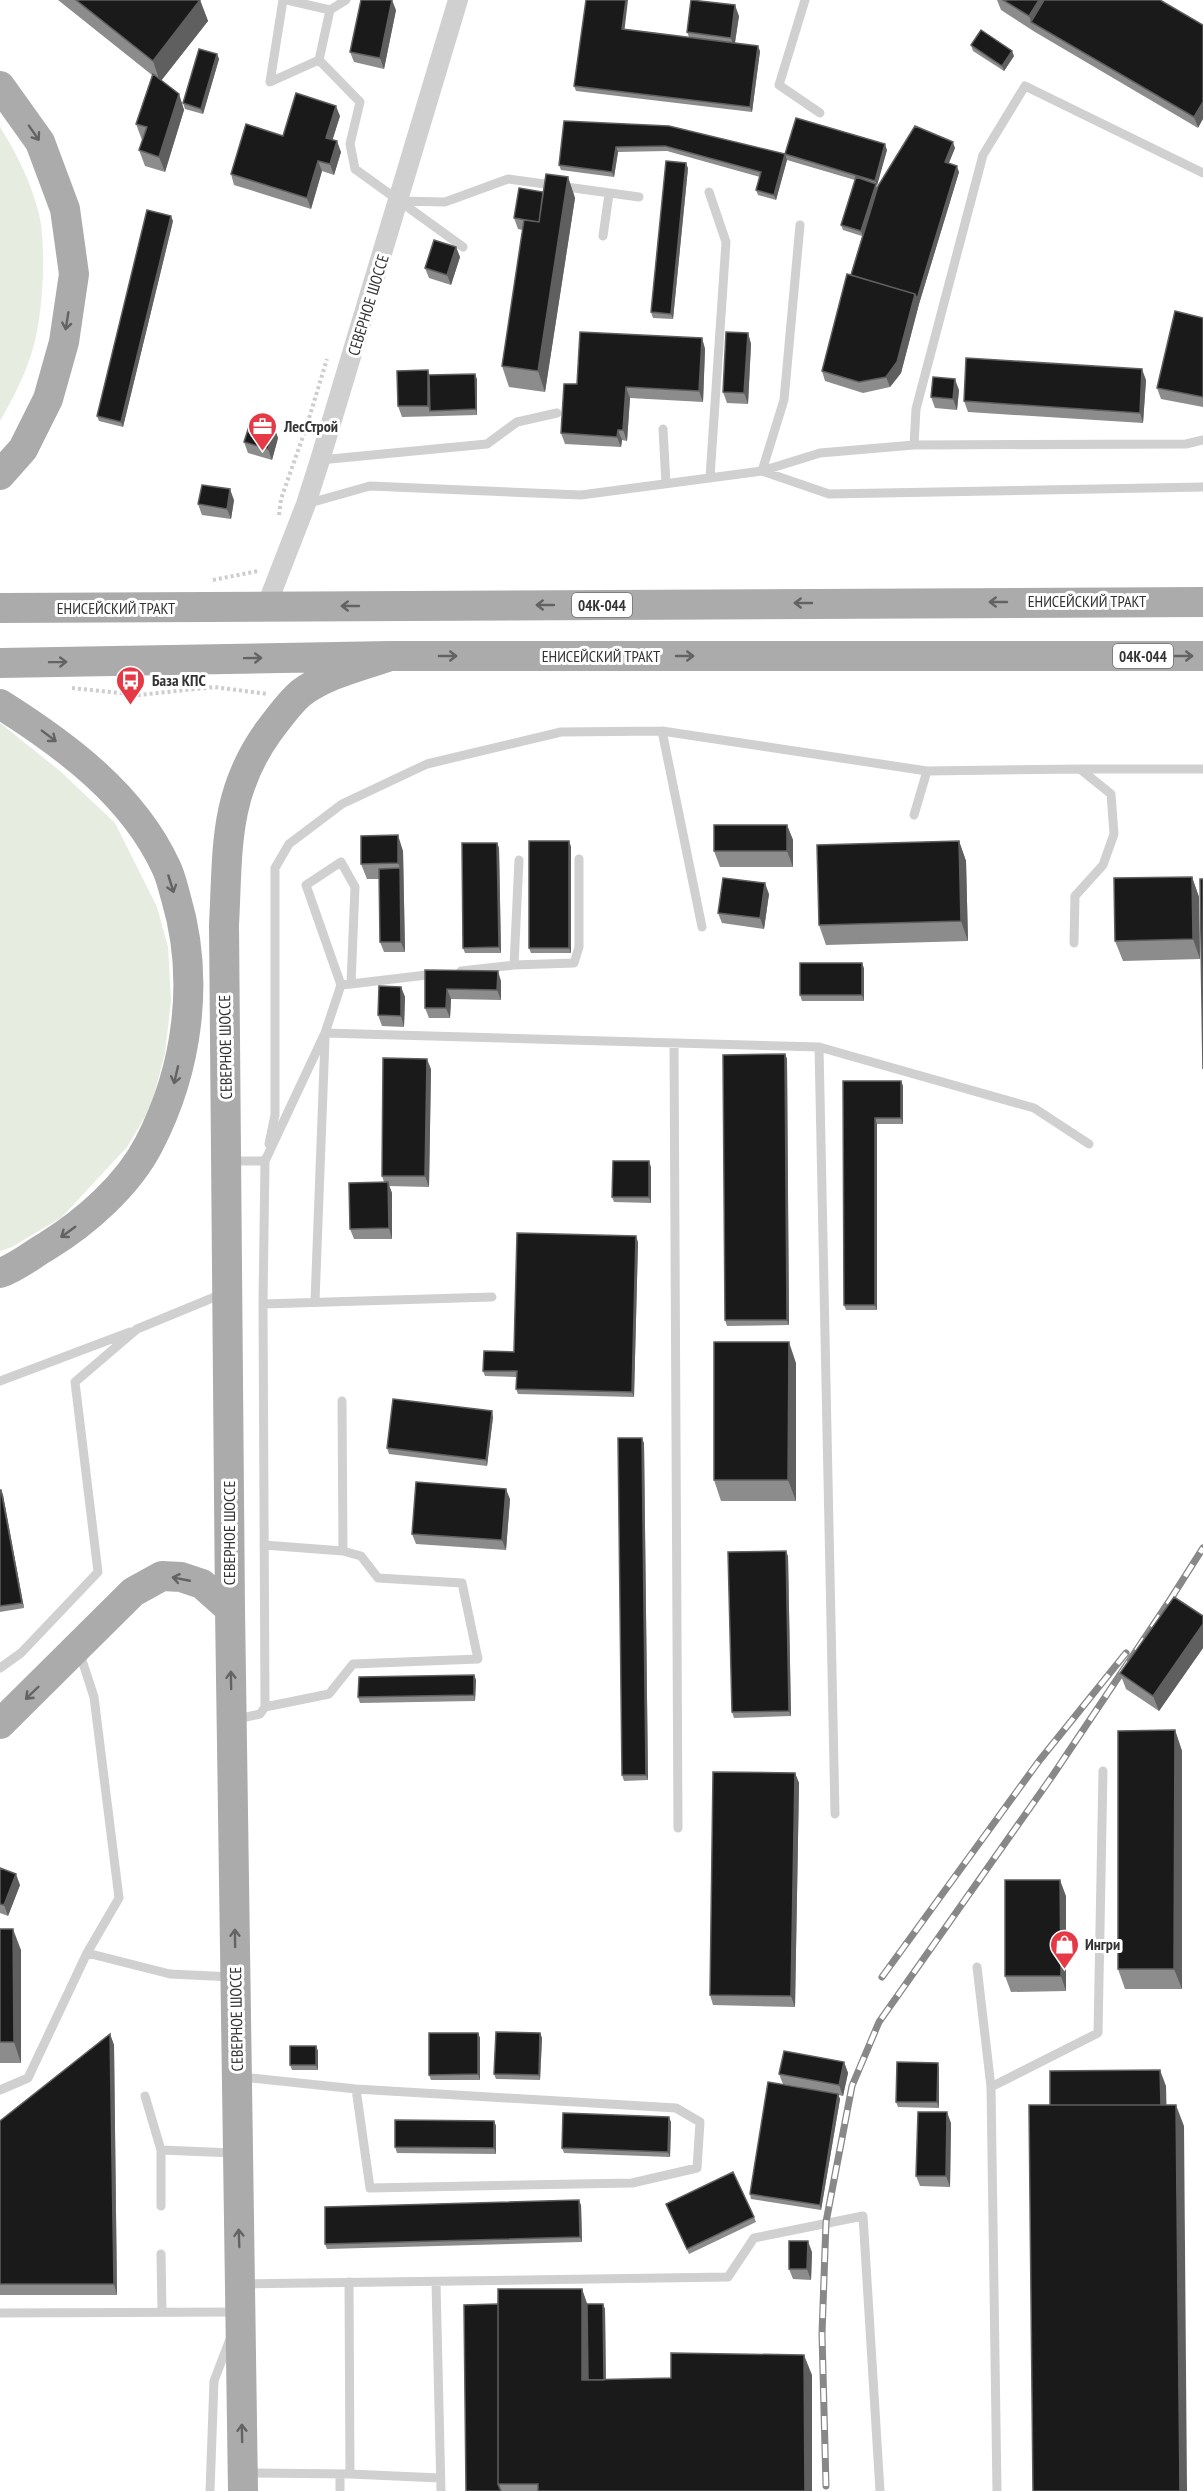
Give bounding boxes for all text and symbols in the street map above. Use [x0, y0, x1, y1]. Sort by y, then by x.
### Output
one-way arrow [28, 125, 40, 141]
street label: СЕВЕРНОЕ ШОССЕ [343, 252, 393, 358]
one-way arrow [61, 310, 72, 330]
office icon: ЛесСтрой [247, 410, 279, 452]
place label: ЛесСтрой [283, 416, 338, 436]
street label: ЕНИСЕЙСКИЙ ТРАКТ [1028, 591, 1146, 611]
road number: 04К-044 [572, 593, 632, 617]
one-way arrow [988, 596, 1008, 607]
one-way arrow [793, 597, 813, 609]
street label: ЕНИСЕЙСКИЙ ТРАКТ [57, 598, 175, 618]
one-way arrow [535, 599, 555, 611]
one-way arrow [340, 600, 360, 612]
road number: 04К-044 [1113, 644, 1173, 668]
street label: ЕНИСЕЙСКИЙ ТРАКТ [542, 646, 660, 666]
one-way arrow [438, 650, 458, 662]
one-way arrow [675, 650, 695, 662]
one-way arrow [1173, 650, 1193, 662]
one-way arrow [243, 652, 263, 664]
one-way arrow [48, 656, 68, 668]
bus stop icon: База КПС [115, 664, 147, 706]
place label: База КПС [152, 670, 206, 690]
one-way arrow [41, 729, 57, 742]
one-way arrow [166, 874, 177, 893]
street label: СЕВЕРНОЕ ШОССЕ [214, 994, 236, 1099]
one-way arrow [170, 1066, 182, 1085]
one-way arrow [60, 1226, 76, 1238]
street label: СЕВЕРНОЕ ШОССЕ [219, 1481, 239, 1585]
one-way arrow [172, 1573, 192, 1584]
one-way arrow [225, 1670, 237, 1690]
one-way arrow [25, 1686, 40, 1700]
one-way arrow [229, 1928, 240, 1948]
shop icon: Ингри [1048, 1928, 1080, 1970]
place label: Ингри [1085, 1934, 1120, 1954]
street label: СЕВЕРНОЕ ШОССЕ [225, 1966, 247, 2071]
one-way arrow [234, 2228, 245, 2248]
one-way arrow [237, 2423, 248, 2443]

